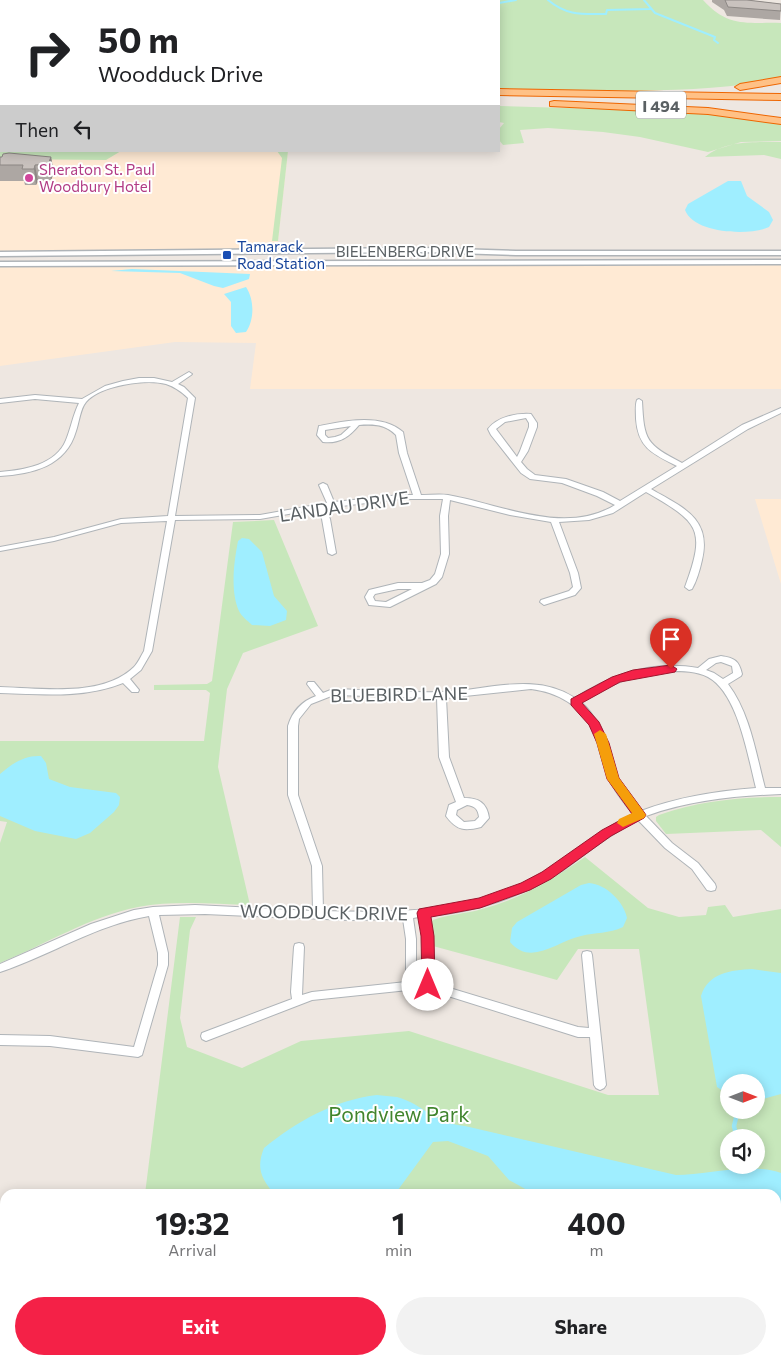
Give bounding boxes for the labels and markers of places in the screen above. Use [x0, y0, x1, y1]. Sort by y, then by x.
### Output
place label: Sheraton St. Paul Woodbury Hotel [39, 160, 155, 195]
marker: Sheraton St. Paul Woodbury Hotel [23, 172, 35, 184]
place label: Tamarack Road Station [237, 237, 325, 272]
marker: Tamarack Road Station [221, 249, 233, 261]
pin [650, 618, 692, 669]

